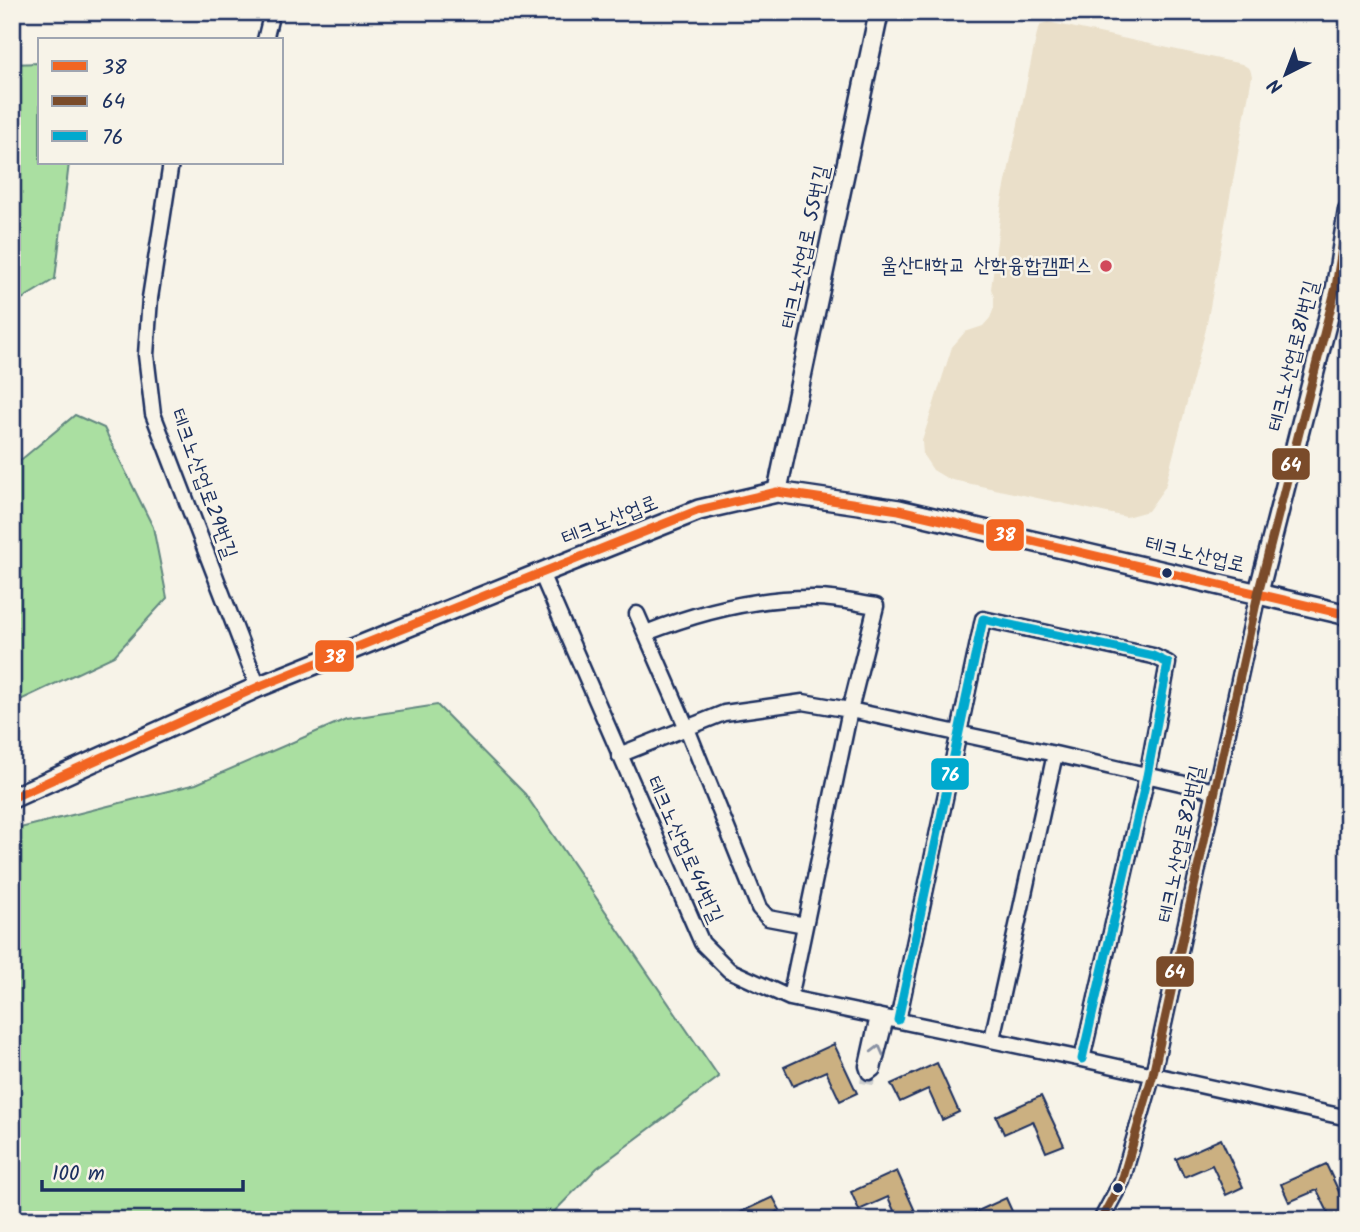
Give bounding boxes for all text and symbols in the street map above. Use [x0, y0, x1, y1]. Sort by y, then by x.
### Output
legend [38, 38, 284, 164]
north arrow [1252, 38, 1322, 108]
text: 38 [102, 52, 127, 85]
text: N [1261, 70, 1290, 100]
text: 64 [102, 86, 125, 119]
text: 76 [102, 122, 123, 155]
street label: 테크노산업로 55번길 [773, 162, 839, 332]
place label: 울산대학교 산학융합캠퍼스 [881, 250, 1092, 283]
marker: 울산대학교 산학융합캠퍼스 [1098, 258, 1114, 274]
street label: 테크노산업로81번길 [1259, 277, 1329, 435]
street label: 테크노산업로29번길 [161, 404, 245, 564]
line badge: 64 [1271, 447, 1311, 481]
text: 64 [1281, 451, 1302, 481]
street label: 테크노산업로 [557, 487, 663, 555]
line badge: 38 [985, 518, 1025, 552]
text: 38 [993, 521, 1017, 551]
street label: 테크노산업로 [1142, 528, 1248, 582]
unlabelled marker [1160, 566, 1174, 580]
line badge: 38 [314, 639, 355, 673]
text: 38 [323, 643, 347, 673]
line badge: 76 [930, 757, 970, 791]
text: 76 [940, 761, 960, 791]
street label: 테크노산업로82번길 [1149, 762, 1215, 926]
street label: 테크노산업로44번길 [637, 771, 731, 929]
line badge: 64 [1155, 955, 1195, 988]
text: 64 [1165, 958, 1186, 988]
one-way arrow [870, 1044, 884, 1056]
scale bar [42, 1148, 243, 1192]
text: 100 m [52, 1158, 105, 1191]
unlabelled marker [1111, 1181, 1125, 1195]

